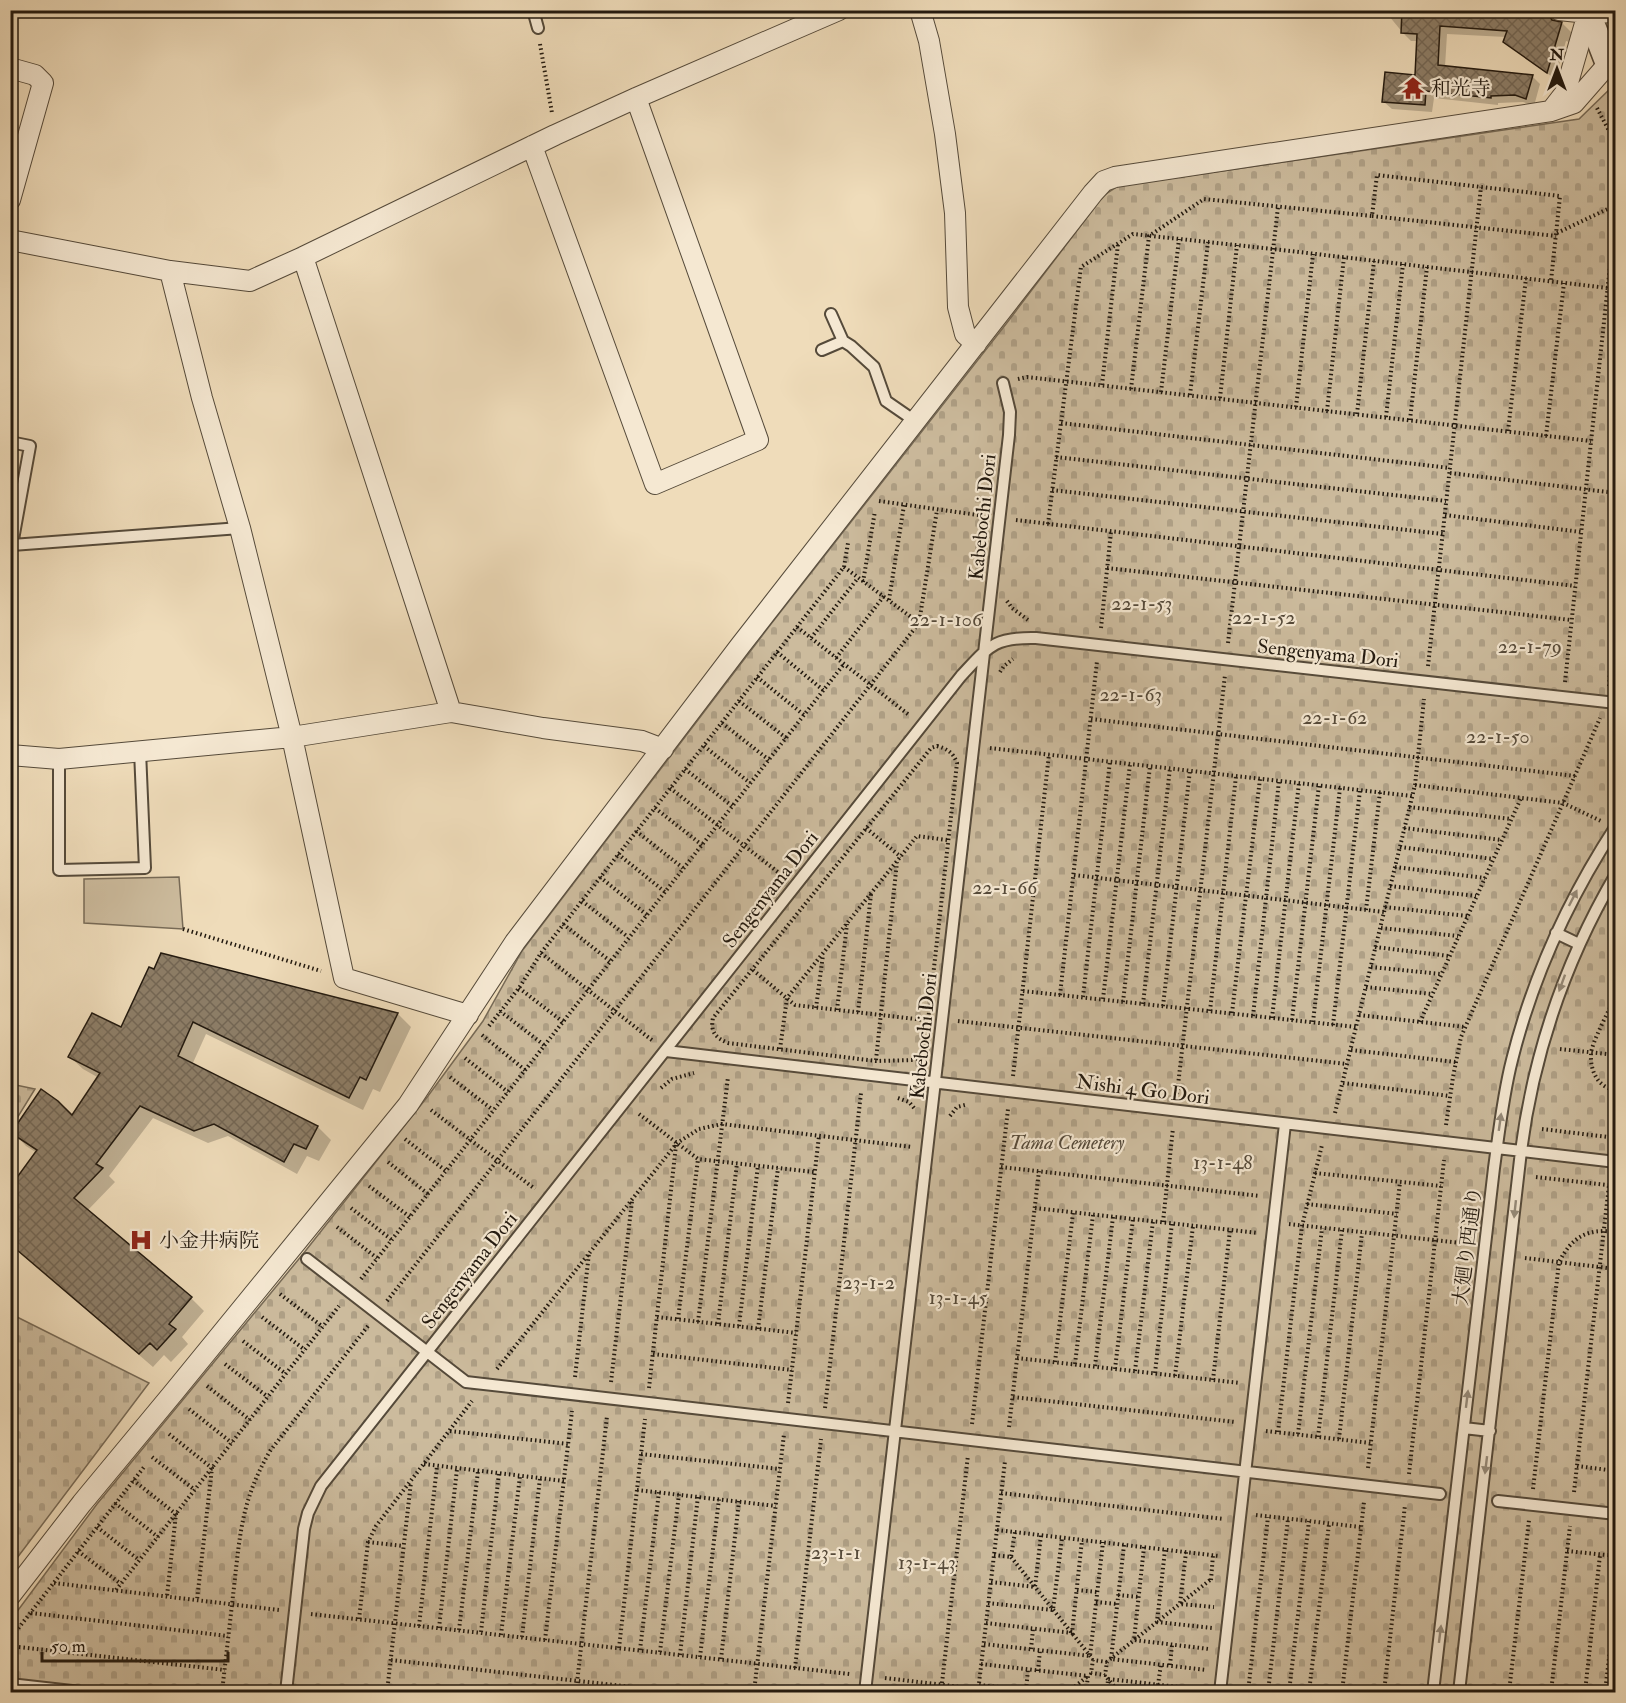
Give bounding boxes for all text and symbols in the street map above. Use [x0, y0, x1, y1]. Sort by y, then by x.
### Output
north arrow [1527, 39, 1587, 99]
text: N [1549, 45, 1565, 65]
temple icon: 和光寺 [1400, 75, 1426, 101]
place label: 和光寺 [1431, 76, 1491, 101]
street label: Kabebochi Dori [963, 453, 1002, 581]
park label: 22-1-53 [1112, 591, 1172, 616]
park label: 22-1-52 [1232, 605, 1296, 630]
park label: 22-1-106 [910, 607, 983, 632]
street label: Sengenyama Dori [1256, 634, 1400, 673]
park label: 22-1-79 [1498, 634, 1562, 659]
park label: 22-1-63 [1100, 682, 1162, 707]
park label: 22-1-62 [1303, 705, 1367, 730]
park label: 22-1-50 [1466, 724, 1530, 749]
street label: Sengenyama Dori [717, 826, 824, 953]
park label: 22-1-66 [972, 875, 1038, 900]
one-way arrow [1569, 889, 1578, 906]
street label: Kabebochi Dori [904, 972, 943, 1100]
one-way arrow [1557, 974, 1567, 992]
street label: Nishi 4 Go Dori [1075, 1069, 1211, 1110]
one-way arrow [1496, 1112, 1505, 1131]
park label: Tama Cemetery [1010, 1130, 1125, 1155]
park label: 13-1-48 [1193, 1150, 1253, 1175]
street label: 大廻り西通り [1448, 1185, 1487, 1307]
one-way arrow [1510, 1199, 1520, 1218]
street label: Sengenyama Dori [416, 1207, 523, 1334]
hospital icon: 小金井病院 [128, 1227, 154, 1253]
place label: 小金井病院 [159, 1228, 259, 1253]
park label: 23-1-2 [843, 1270, 895, 1295]
park label: 13-1-45 [929, 1285, 988, 1310]
one-way arrow [1462, 1389, 1472, 1408]
one-way arrow [1481, 1456, 1491, 1475]
park label: 23-1-1 [811, 1540, 861, 1565]
park label: 13-1-43 [898, 1550, 956, 1575]
scale bar [42, 1625, 228, 1663]
one-way arrow [1435, 1625, 1445, 1644]
text: 50 m [51, 1635, 86, 1658]

